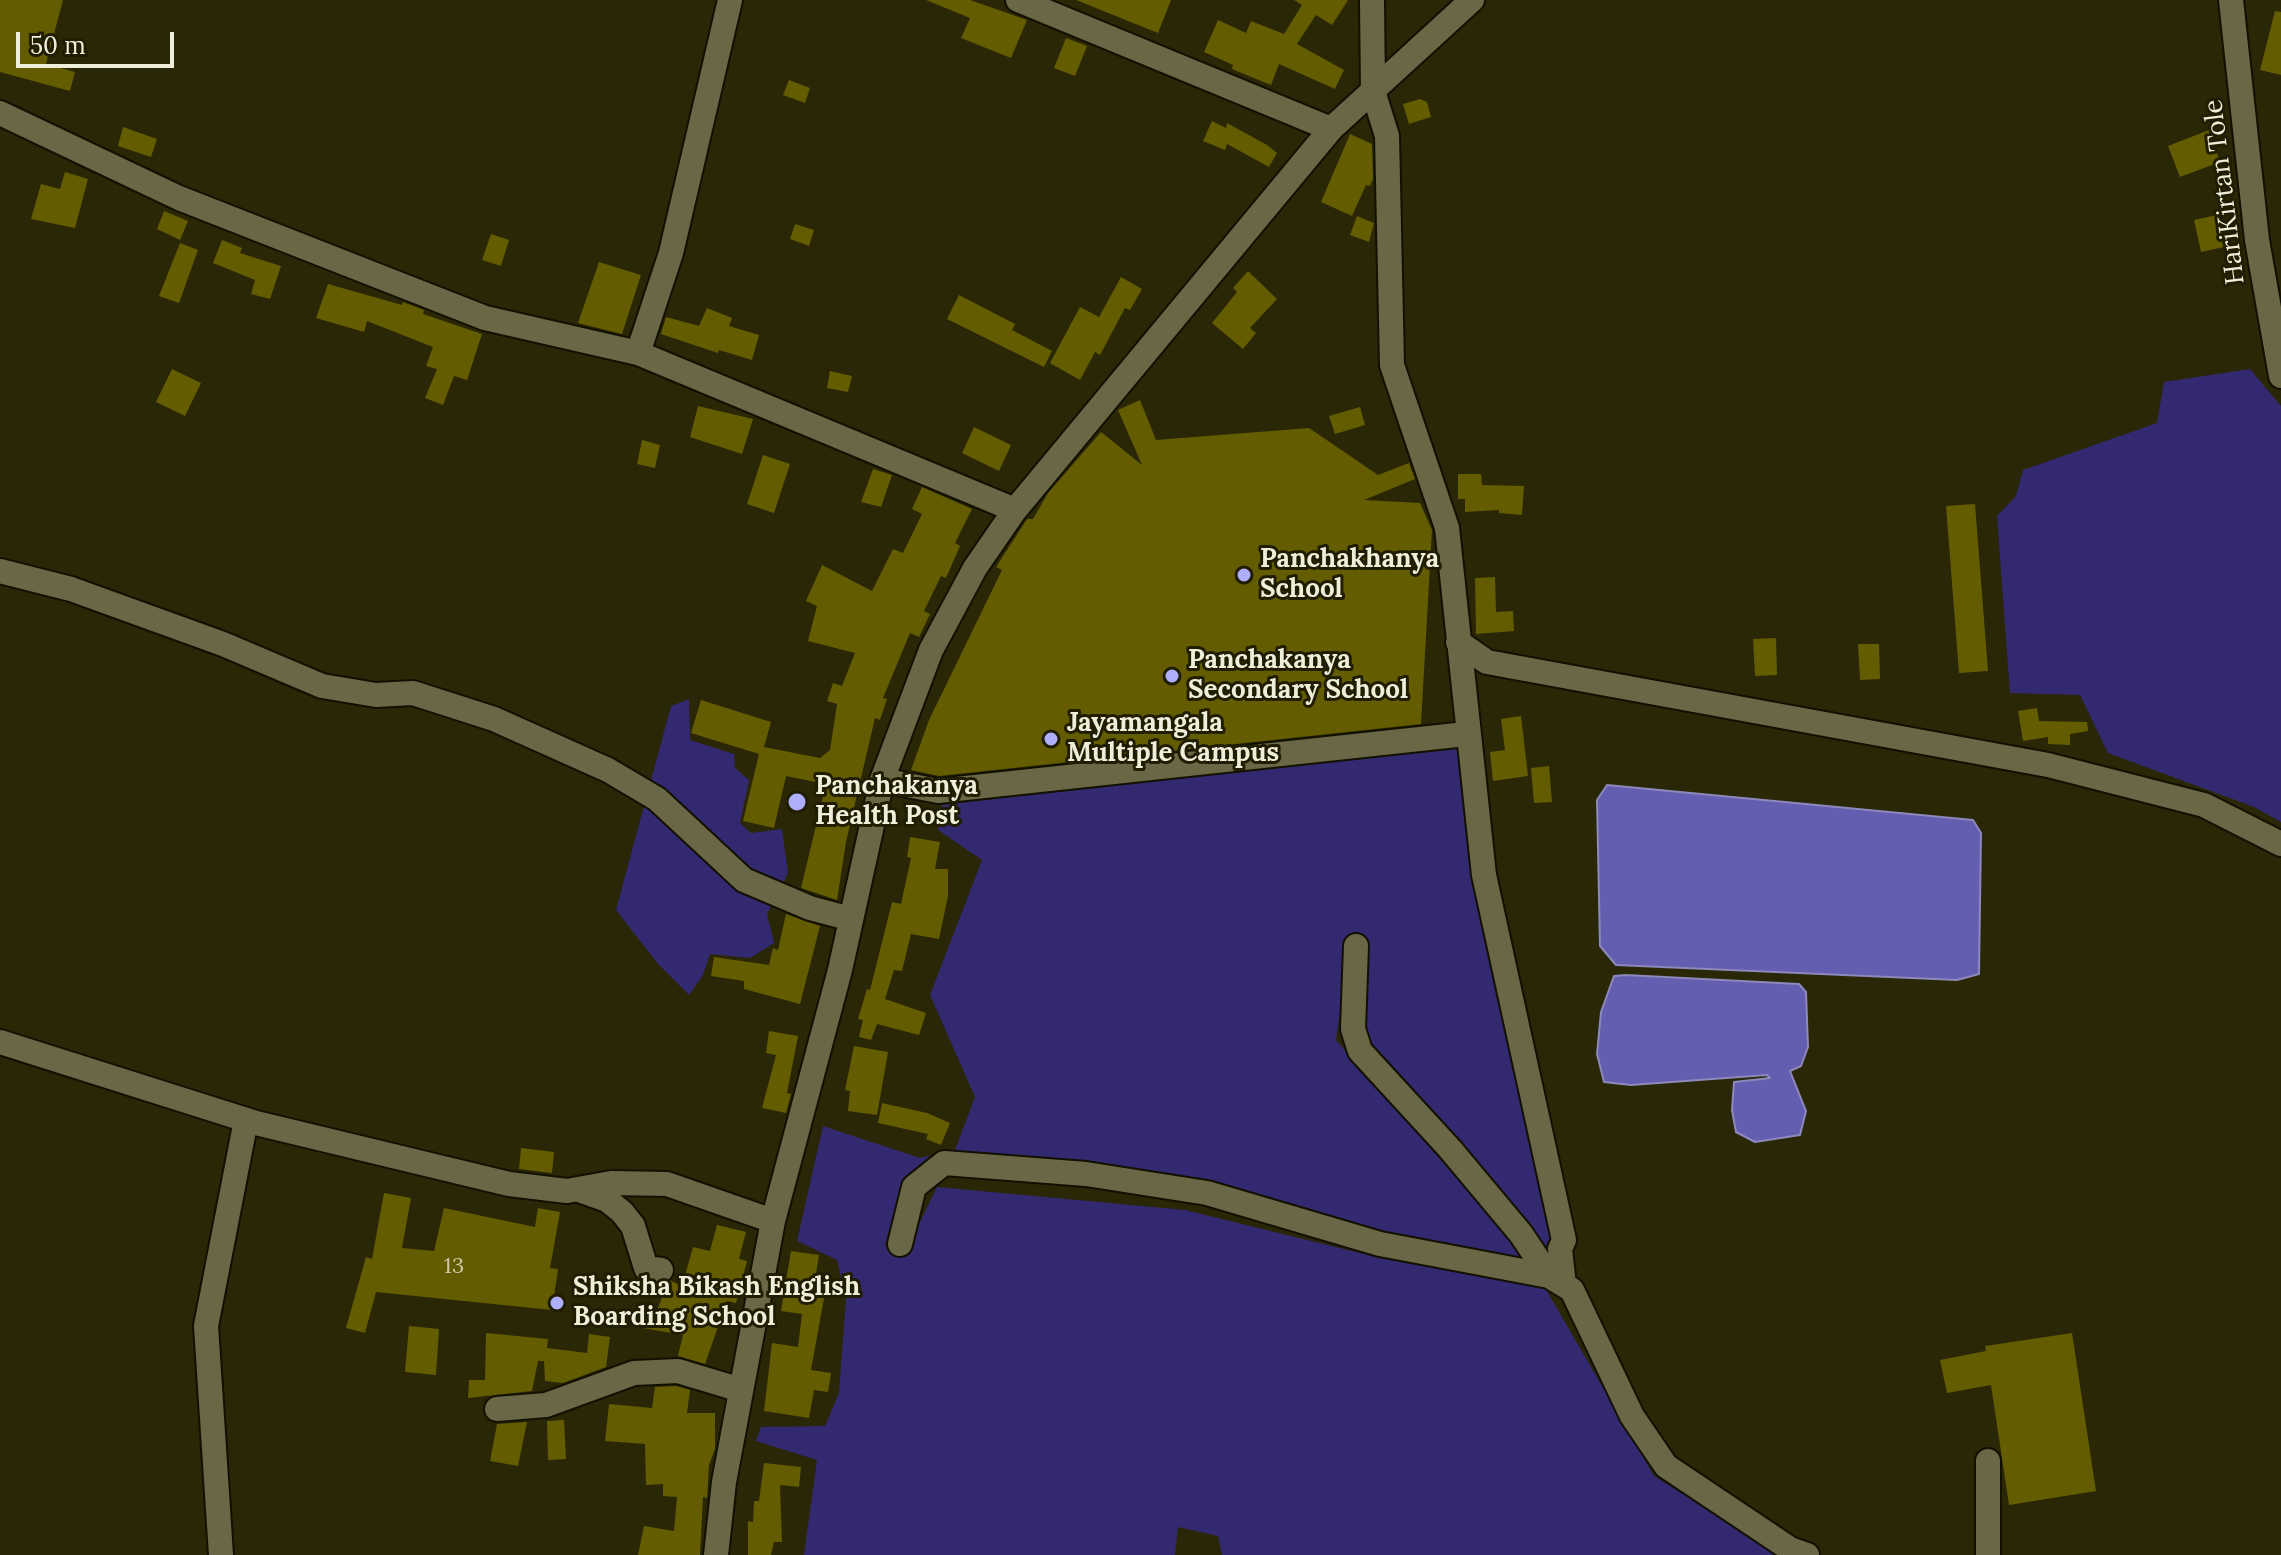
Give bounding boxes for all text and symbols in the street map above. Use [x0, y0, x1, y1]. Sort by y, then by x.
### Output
scale bar [20, 16, 178, 66]
text: 50 m [30, 30, 86, 61]
street label: HariKirtan Tole [2198, 98, 2252, 286]
place label: Panchakhanya School [1260, 544, 1439, 606]
marker: Panchakhanya School [1235, 566, 1253, 584]
place label: Panchakanya Secondary School [1188, 645, 1408, 706]
marker: Panchakanya Secondary School [1163, 667, 1181, 685]
place label: Jayamangala Multiple Campus [1067, 708, 1279, 770]
marker: Jayamangala Multiple Campus [1042, 730, 1060, 748]
place label: Panchakanya Health Post [815, 771, 978, 832]
marker: Panchakanya Health Post [786, 791, 808, 813]
house number: 13 [444, 1254, 464, 1280]
place label: Shiksha Bikash English Boarding School [573, 1272, 860, 1334]
marker: Shiksha Bikash English Boarding School [548, 1294, 566, 1312]

